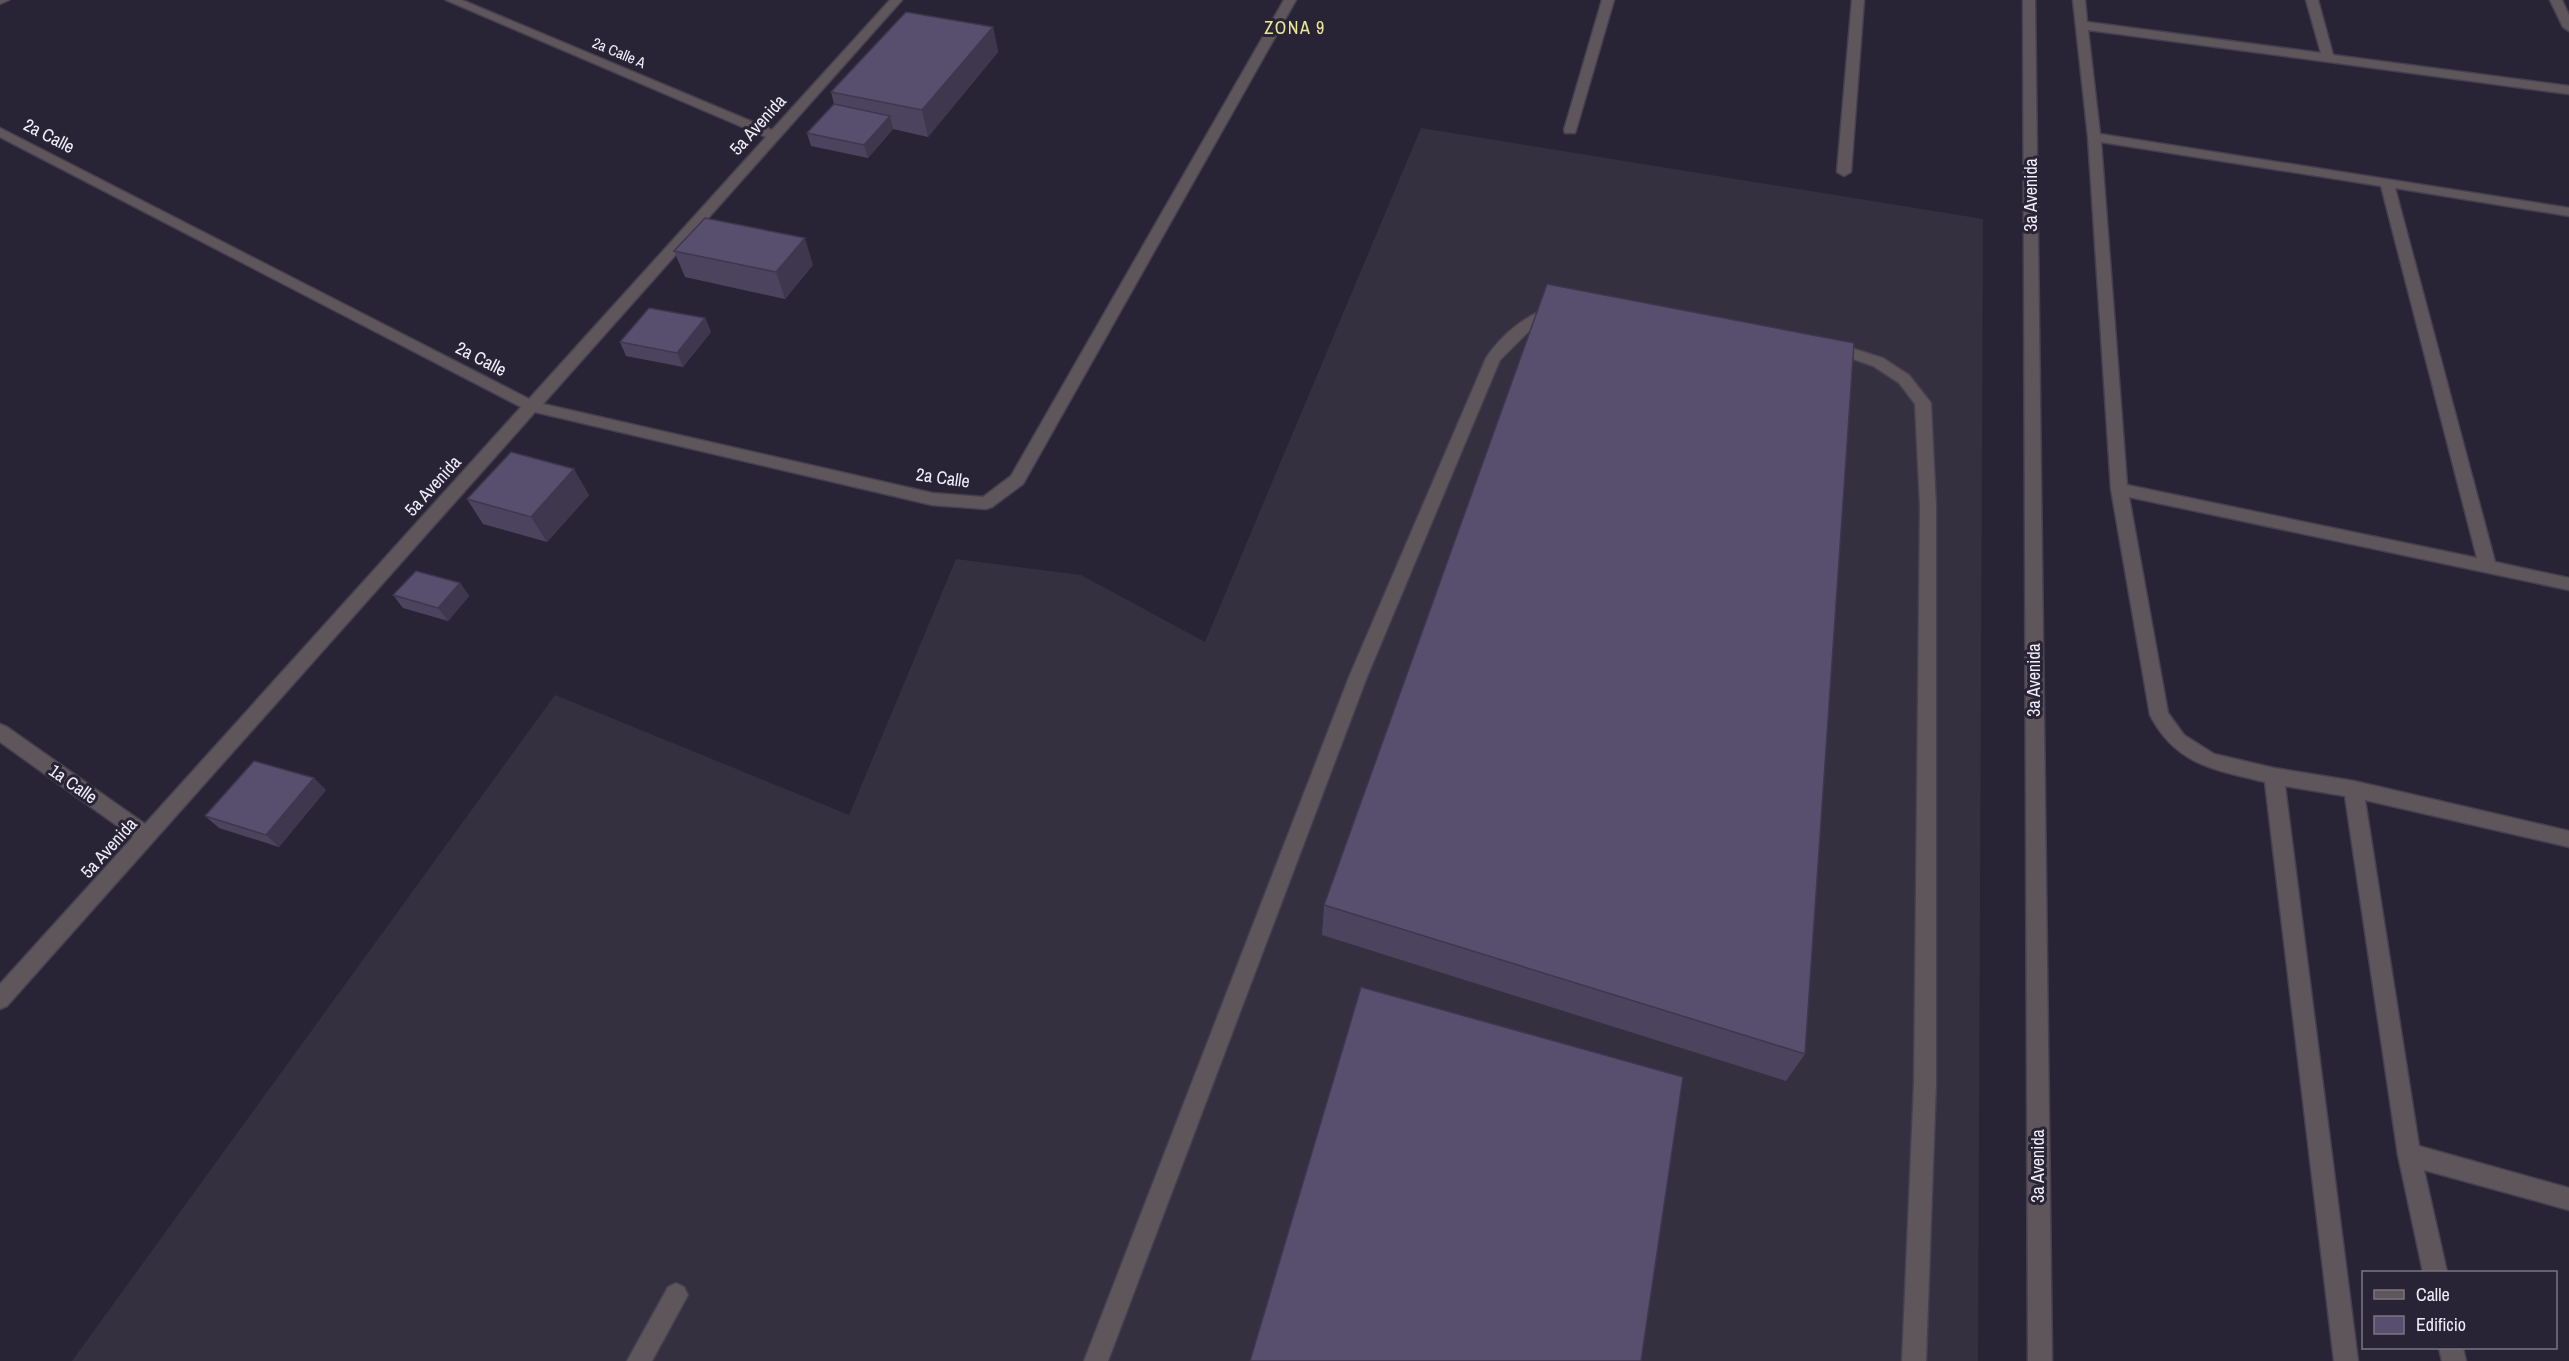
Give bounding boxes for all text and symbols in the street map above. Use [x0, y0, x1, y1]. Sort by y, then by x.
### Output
district label: ZONA 9 [1264, 15, 1326, 40]
street label: 2a Calle A [589, 32, 650, 73]
street label: 5a Avenida [724, 89, 792, 160]
street label: 2a Calle [19, 112, 79, 159]
street label: 3a Avenida [2018, 158, 2043, 232]
street label: 2a Calle [451, 335, 511, 382]
street label: 5a Avenida [399, 450, 467, 521]
street label: 2a Calle [915, 461, 972, 494]
street label: 3a Avenida [2021, 643, 2046, 717]
street label: 1a Calle [44, 758, 103, 809]
street label: 5a Avenida [75, 812, 143, 883]
street label: 3a Avenida [2025, 1129, 2050, 1203]
legend [2362, 1271, 2557, 1349]
text: Calle [2416, 1282, 2450, 1307]
text: Edificio [2416, 1312, 2466, 1337]

